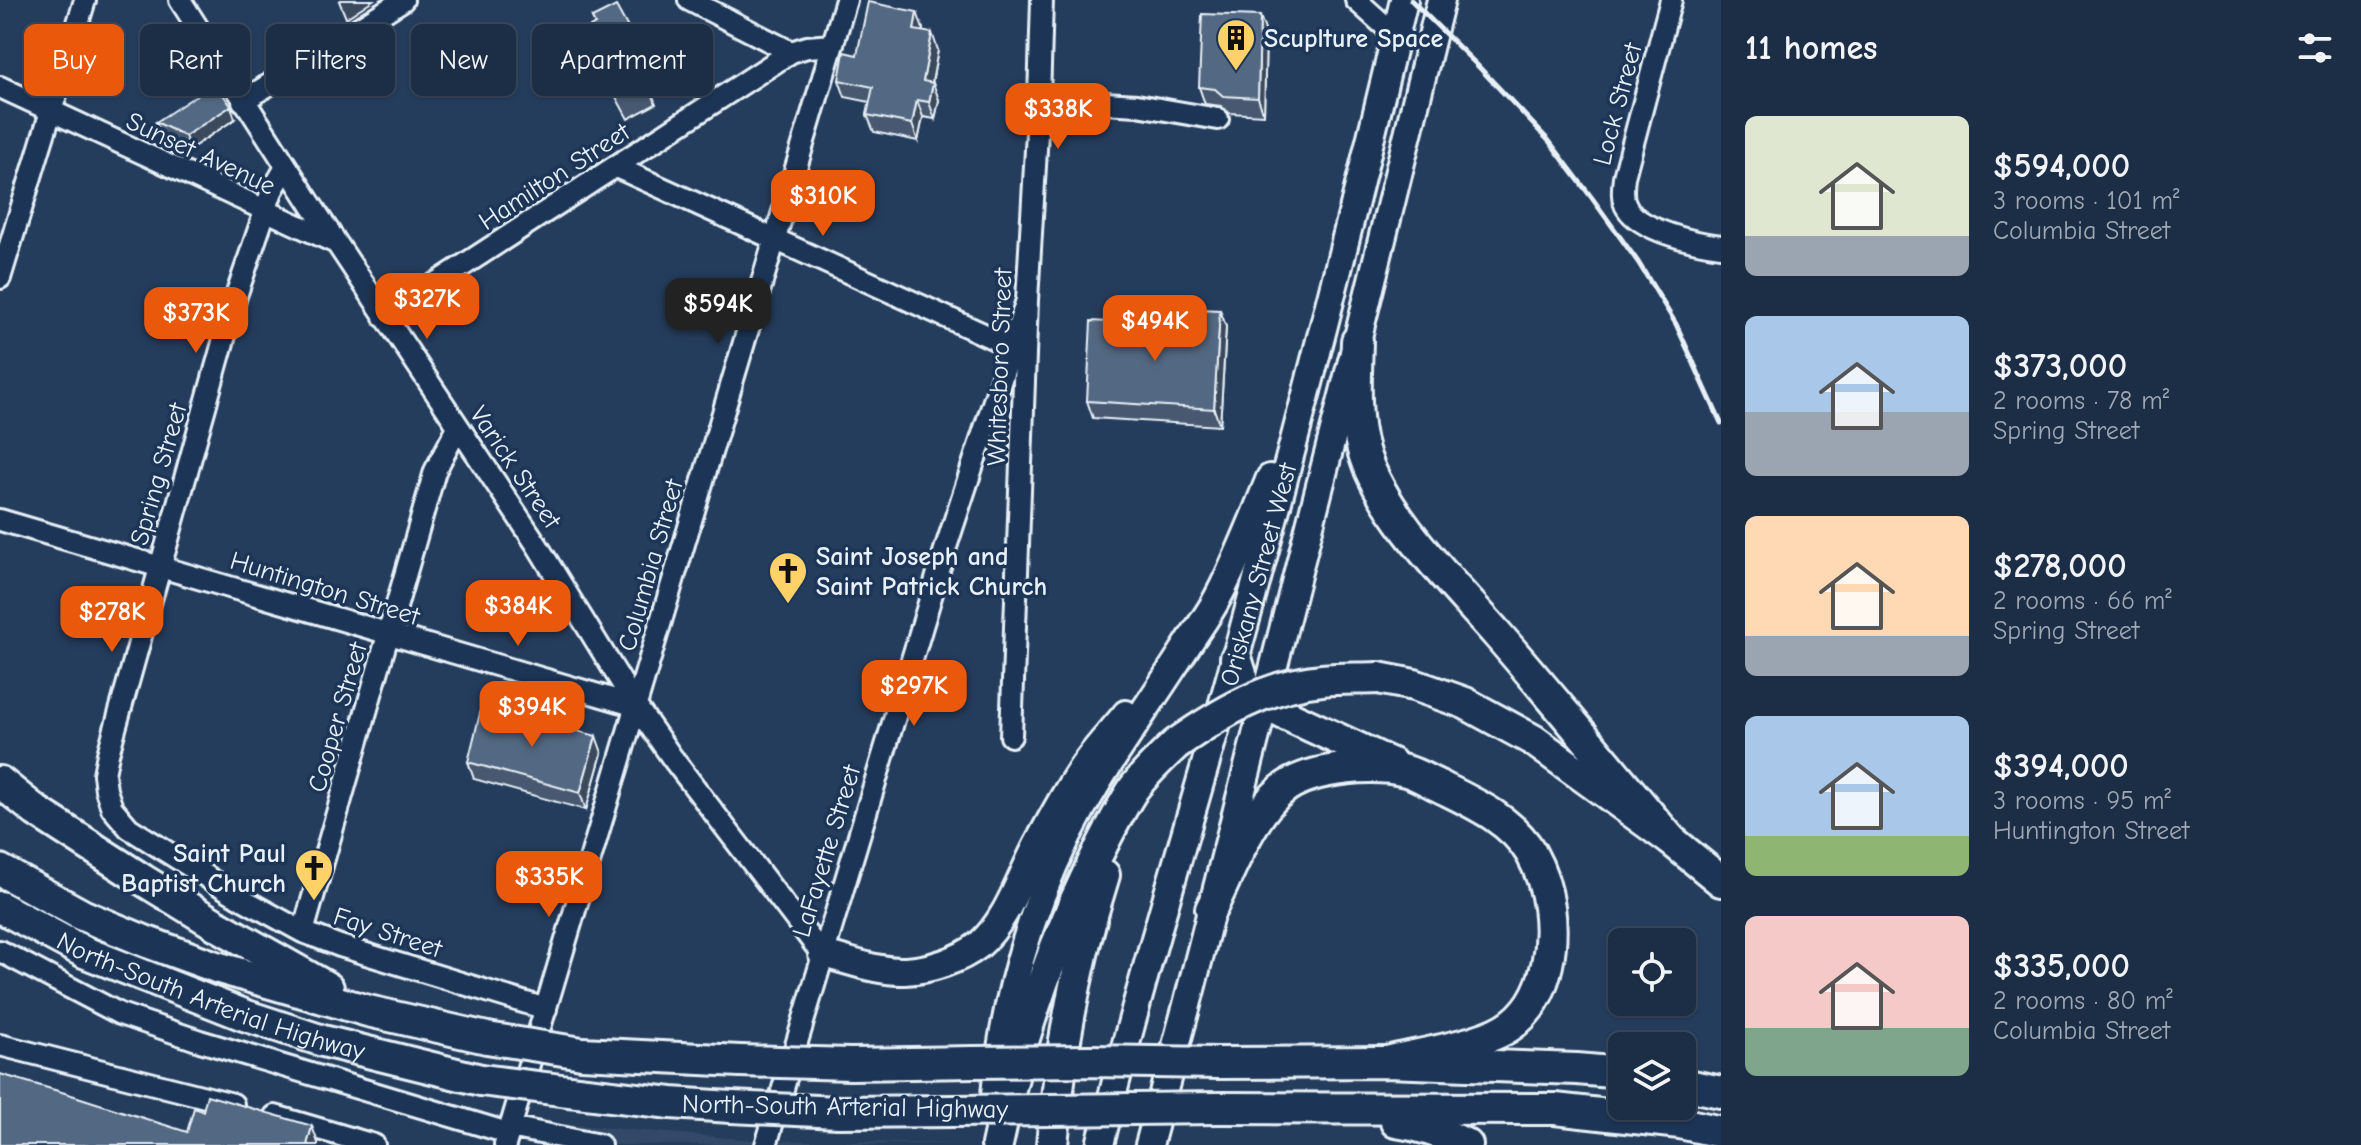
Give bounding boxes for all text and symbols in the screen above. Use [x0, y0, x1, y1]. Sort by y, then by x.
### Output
building icon: Scuplture Space [1215, 17, 1257, 72]
chip: Buy [24, 24, 124, 96]
chip: Rent [140, 24, 250, 96]
chip: Filters [266, 24, 395, 96]
chip: New [411, 24, 516, 96]
chip: Apartment [532, 24, 713, 96]
place label: Scuplture Space [1264, 24, 1443, 54]
icon: filters [2293, 26, 2337, 70]
text: 11 homes [1745, 28, 1878, 68]
street label: Lock Street [1587, 38, 1649, 169]
pin: $338K [1002, 83, 1114, 151]
text: $338K [1023, 94, 1093, 124]
street label: Sunset Avenue [121, 106, 280, 202]
street label: Hamilton Street [473, 116, 637, 237]
text: $594,000 [1993, 146, 2130, 186]
icon: home [1809, 148, 1905, 244]
pin: $310K [767, 170, 879, 238]
text: $310K [789, 181, 857, 211]
text: 3 rooms · 101 m² [1993, 186, 2180, 216]
text: Columbia Street [1993, 216, 2170, 246]
street label: Whitesboro Street [982, 266, 1018, 466]
pin: $327K [371, 273, 483, 341]
pin: $594K [662, 278, 774, 346]
text: $327K [393, 284, 461, 314]
pin: $373K [140, 287, 252, 355]
text: $594K [683, 289, 753, 319]
pin: $494K [1099, 295, 1211, 363]
text: $373K [162, 298, 230, 328]
text: $494K [1121, 306, 1189, 336]
text: $373,000 [1993, 346, 2127, 386]
icon: home [1809, 348, 1905, 444]
text: 2 rooms · 78 m² [1993, 386, 2169, 416]
street label: Spring Street [124, 398, 194, 549]
street label: Varick Street [463, 401, 568, 536]
text: Spring Street [1993, 416, 2139, 446]
street label: Oriskany Street West [1214, 458, 1304, 690]
street label: Columbia Street [612, 474, 690, 655]
place label: Saint Joseph and Saint Patrick Church [816, 542, 1047, 602]
street label: Huntington Street [226, 546, 425, 632]
text: $278,000 [1993, 546, 2127, 586]
icon: home [1809, 548, 1905, 644]
church icon: Saint Joseph and Saint Patrick Church [767, 550, 809, 605]
pin: $384K [462, 580, 574, 648]
pin: $278K [56, 586, 168, 654]
text: 2 rooms · 66 m² [1993, 586, 2172, 616]
text: $384K [484, 591, 552, 621]
text: $278K [78, 597, 146, 627]
text: Spring Street [1993, 616, 2139, 646]
street label: Cooper Street [302, 637, 374, 796]
pin: $297K [858, 660, 970, 728]
text: $297K [880, 671, 948, 701]
pin: $394K [476, 681, 588, 749]
text: $394K [498, 692, 566, 722]
text: $394,000 [1993, 746, 2129, 786]
icon: home [1809, 748, 1905, 844]
street label: LaFayette Street [787, 760, 868, 941]
text: 3 rooms · 95 m² [1993, 786, 2171, 816]
text: Huntington Street [1993, 816, 2190, 846]
place label: Saint Paul Baptist Church [121, 839, 286, 899]
church icon: Saint Paul Baptist Church [293, 847, 335, 902]
pin: $335K [493, 851, 605, 919]
text: $335K [514, 862, 584, 892]
street label: Fay Street [330, 901, 447, 965]
street label: North-South Arterial Highway [51, 926, 368, 1067]
map controls [1608, 928, 1696, 1120]
button: locate [1608, 928, 1696, 1016]
text: $335,000 [1993, 946, 2130, 986]
icon: home [1809, 948, 1905, 1044]
text: 2 rooms · 80 m² [1993, 986, 2173, 1016]
text: Columbia Street [1993, 1016, 2170, 1046]
button: layers [1608, 1032, 1696, 1120]
street label: North-South Arterial Highway [682, 1089, 1009, 1125]

